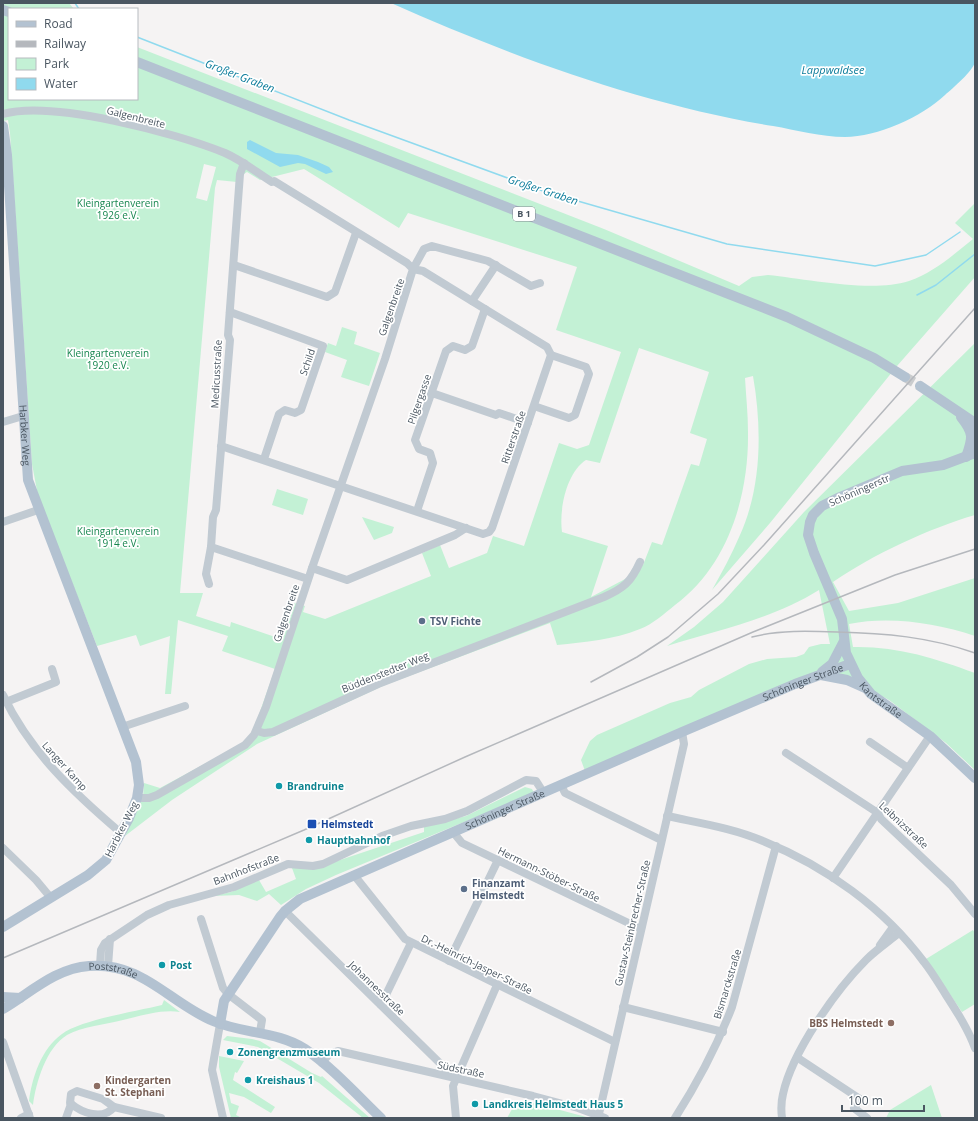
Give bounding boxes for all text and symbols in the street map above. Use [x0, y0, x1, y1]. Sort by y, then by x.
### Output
legend [8, 8, 138, 100]
text: Road [44, 15, 73, 32]
text: Railway [44, 35, 87, 52]
text: Park [44, 55, 70, 72]
water label: Großer Graben [203, 55, 277, 96]
water label: Lappwaldsee [801, 62, 865, 77]
text: Water [44, 75, 78, 92]
street label: Galgenbreite [105, 103, 167, 131]
water label: Großer Graben [506, 171, 580, 208]
park label: Kleingartenverein 1926 e.V. [77, 196, 159, 222]
road number: B 1 [513, 207, 535, 221]
street label: Galgenbreite [375, 276, 408, 338]
street label: Medicusstraße [207, 339, 225, 409]
park label: Kleingartenverein 1920 e.V. [67, 346, 149, 372]
street label: Schild [296, 347, 318, 377]
street label: Pilgergasse [404, 372, 434, 426]
street label: Harbker Weg [16, 404, 34, 467]
street label: Ritterstraße [497, 408, 529, 465]
street label: Schöningerstr [827, 470, 891, 510]
park label: Kleingartenverein 1914 e.V. [77, 524, 159, 550]
street label: Galgenbreite [270, 582, 303, 644]
place label: TSV Fichte [430, 614, 481, 628]
marker: TSV Fichte [417, 616, 427, 626]
street label: Büddenstedter Weg [339, 648, 431, 696]
street label: Schöninger Straße [760, 660, 845, 704]
street label: Kantstraße [857, 678, 905, 721]
street label: Langer Kamp [39, 738, 91, 794]
place label: Brandruine [287, 779, 344, 793]
marker: Brandruine [274, 781, 284, 791]
street label: Schöninger Straße [463, 786, 547, 833]
street label: Harbker Weg [101, 798, 141, 859]
street label: Leibnizstraße [876, 799, 932, 852]
place label: Helmstedt [321, 817, 374, 831]
marker: Helmstedt [306, 818, 318, 830]
place label: Hauptbahnhof [317, 833, 391, 847]
marker: Hauptbahnhof [304, 835, 314, 845]
street label: Hermann-Stöber-Straße [496, 843, 603, 905]
street label: Bahnhofstraße [211, 850, 281, 888]
street label: Gustav-Steinbrecher-Straße [611, 858, 653, 987]
place label: Finanzamt Helmstedt [472, 876, 525, 902]
marker: Finanzamt Helmstedt [459, 884, 469, 894]
street label: Dr.-Heinrich-Jasper-Straße [419, 931, 535, 997]
street label: Bismarckstraße [710, 947, 744, 1021]
street label: Johannesstraße [345, 957, 408, 1019]
place label: Post [170, 958, 192, 972]
street label: Poststraße [88, 959, 141, 982]
marker: Post [157, 960, 167, 970]
place label: BBS Helmstedt [809, 1016, 884, 1030]
marker: BBS Helmstedt [886, 1018, 896, 1028]
place label: Zonengrenzmuseum [238, 1045, 340, 1059]
marker: Zonengrenzmuseum [225, 1047, 235, 1057]
street label: Südstraße [436, 1057, 486, 1081]
place label: Kindergarten St. Stephani [105, 1073, 171, 1099]
place label: Kreishaus 1 [256, 1073, 314, 1087]
marker: Kreishaus 1 [243, 1075, 253, 1085]
marker: Kindergarten St. Stephani [92, 1081, 102, 1091]
scale bar [842, 1087, 924, 1113]
text: 100 m [848, 1092, 883, 1109]
place label: Landkreis Helmstedt Haus 5 [483, 1097, 624, 1111]
marker: Landkreis Helmstedt Haus 5 [470, 1099, 480, 1109]

